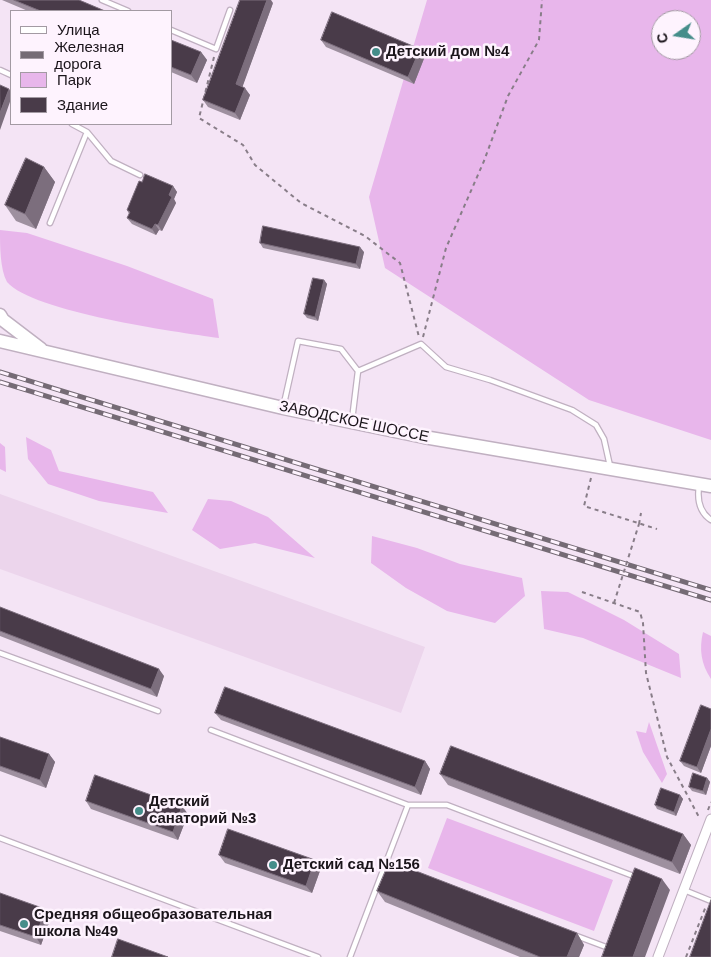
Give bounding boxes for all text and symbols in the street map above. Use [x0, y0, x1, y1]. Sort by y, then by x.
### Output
legend [10, 10, 172, 125]
north arrow [651, 10, 701, 60]
text: Улица [57, 21, 100, 38]
text: С [653, 31, 671, 45]
text: Железная дорога [54, 38, 124, 72]
place label: Детский дом №4 [386, 43, 509, 61]
marker: Детский дом №4 [370, 46, 382, 58]
text: Парк [57, 71, 91, 88]
text: Здание [57, 96, 108, 113]
street label: ЗАВОДСКОЕ ШОССЕ [278, 397, 430, 447]
place label: Детский санаторий №3 [149, 793, 256, 828]
marker: Детский санаторий №3 [133, 805, 145, 817]
place label: Детский сад №156 [283, 856, 420, 874]
marker: Детский сад №156 [267, 859, 279, 871]
place label: Средняя общеобразовательная школа №49 [34, 906, 272, 941]
marker: Средняя общеобразовательная школа №49 [18, 918, 30, 930]

